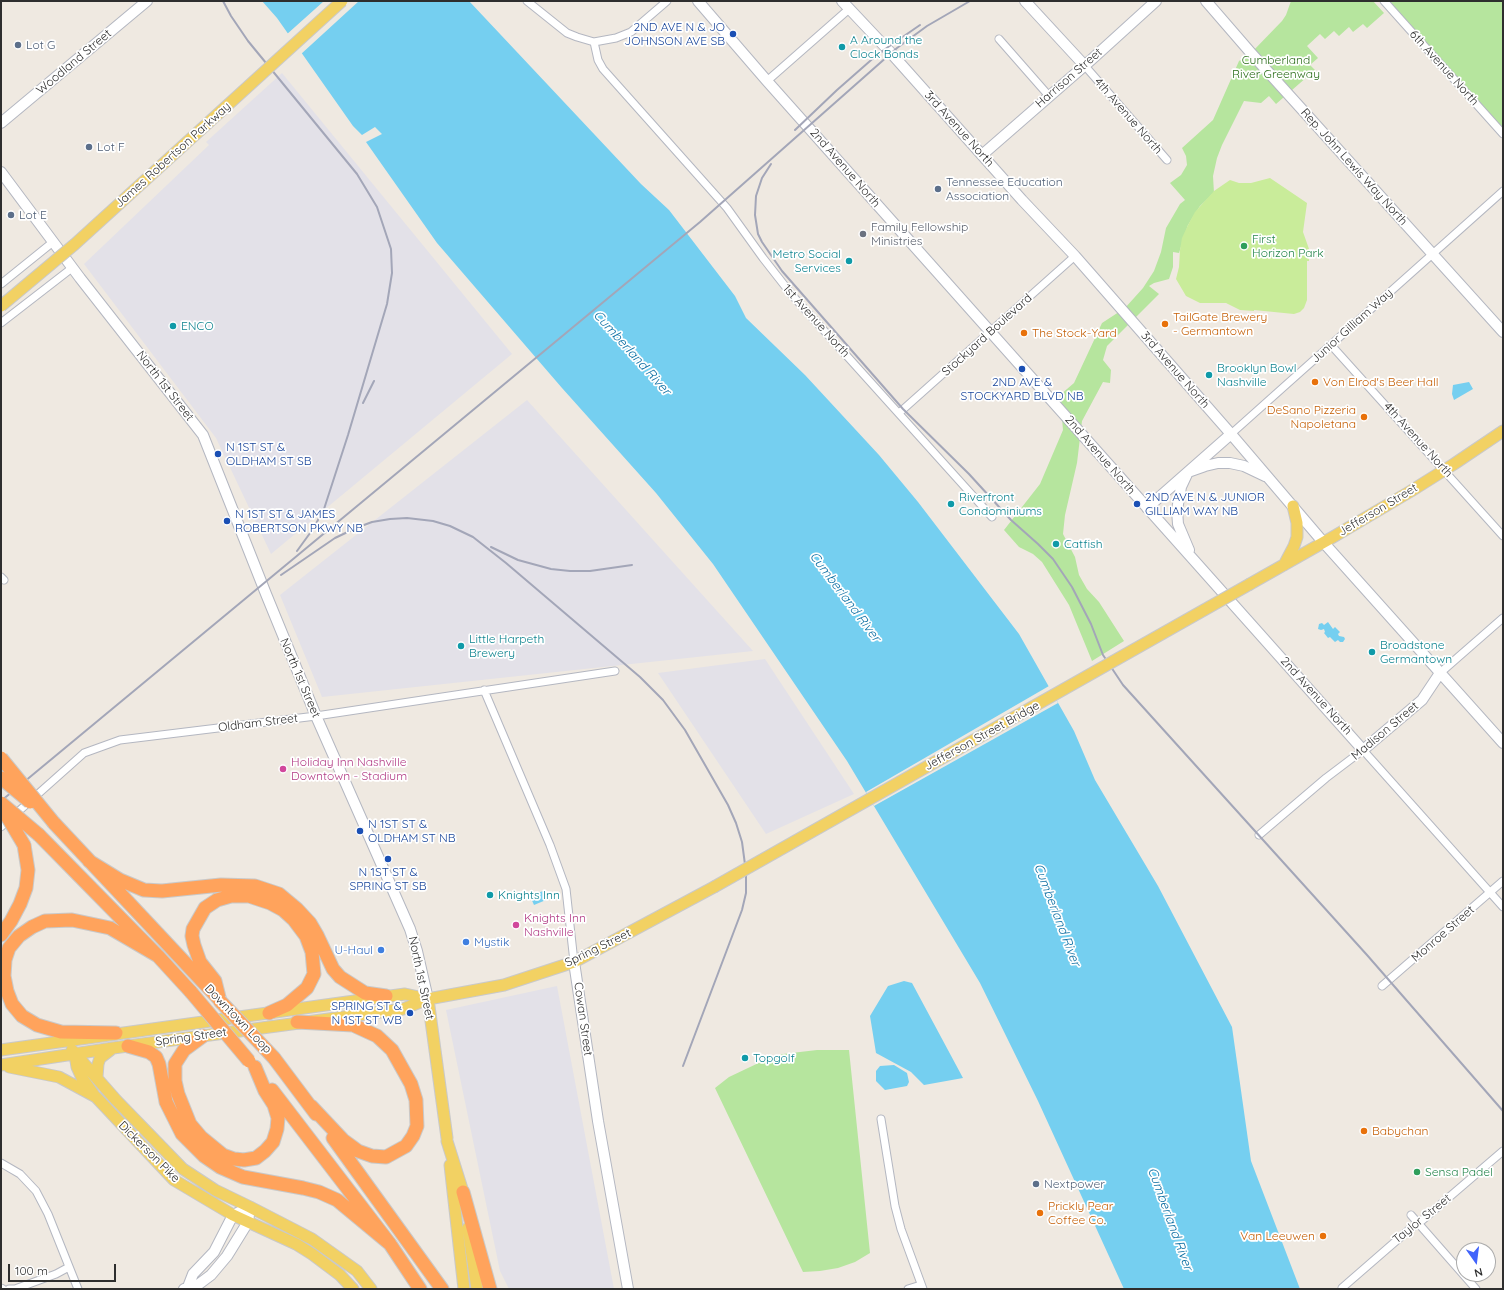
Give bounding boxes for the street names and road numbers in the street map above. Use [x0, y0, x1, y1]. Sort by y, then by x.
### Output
street label: Woodland Street [34, 26, 114, 98]
street label: 6th Avenue North [1406, 27, 1482, 109]
street label: Harrison Street [1033, 45, 1105, 111]
street label: 4th Avenue North [1091, 75, 1165, 157]
street label: 3rd Avenue North [921, 88, 997, 170]
street label: James Robertson Parkway [112, 99, 234, 211]
street label: Rep. John Lewis Way North [1298, 105, 1410, 229]
street label: 2nd Avenue North [807, 126, 883, 210]
street label: 1st Avenue North [779, 282, 853, 360]
street label: Junior Gilliam Way [1308, 286, 1396, 366]
street label: Stockyard Boulevard [939, 291, 1035, 379]
street label: 3rd Avenue North [1138, 329, 1212, 411]
street label: North 1st Street [133, 348, 197, 424]
street label: 4th Avenue North [1380, 399, 1456, 481]
street label: 2nd Avenue North [1062, 413, 1138, 497]
street label: Jefferson Street [1336, 481, 1420, 539]
street label: North 1st Street [277, 636, 323, 720]
street label: 2nd Avenue North [1277, 654, 1355, 738]
street label: Jefferson Street Bridge [922, 698, 1042, 774]
street label: Madison Street [1349, 699, 1421, 763]
street label: Oldham Street [217, 711, 299, 735]
street label: Monroe Street [1409, 903, 1477, 965]
street label: Spring Street [563, 926, 633, 970]
street label: North 1st Street [405, 935, 437, 1021]
street label: Downtown Loop [201, 981, 275, 1057]
street label: Cowan Street [571, 981, 595, 1057]
street label: Spring Street [154, 1025, 228, 1049]
street label: Dickerson Pike [115, 1118, 183, 1186]
street label: Taylor Street [1390, 1191, 1454, 1247]

